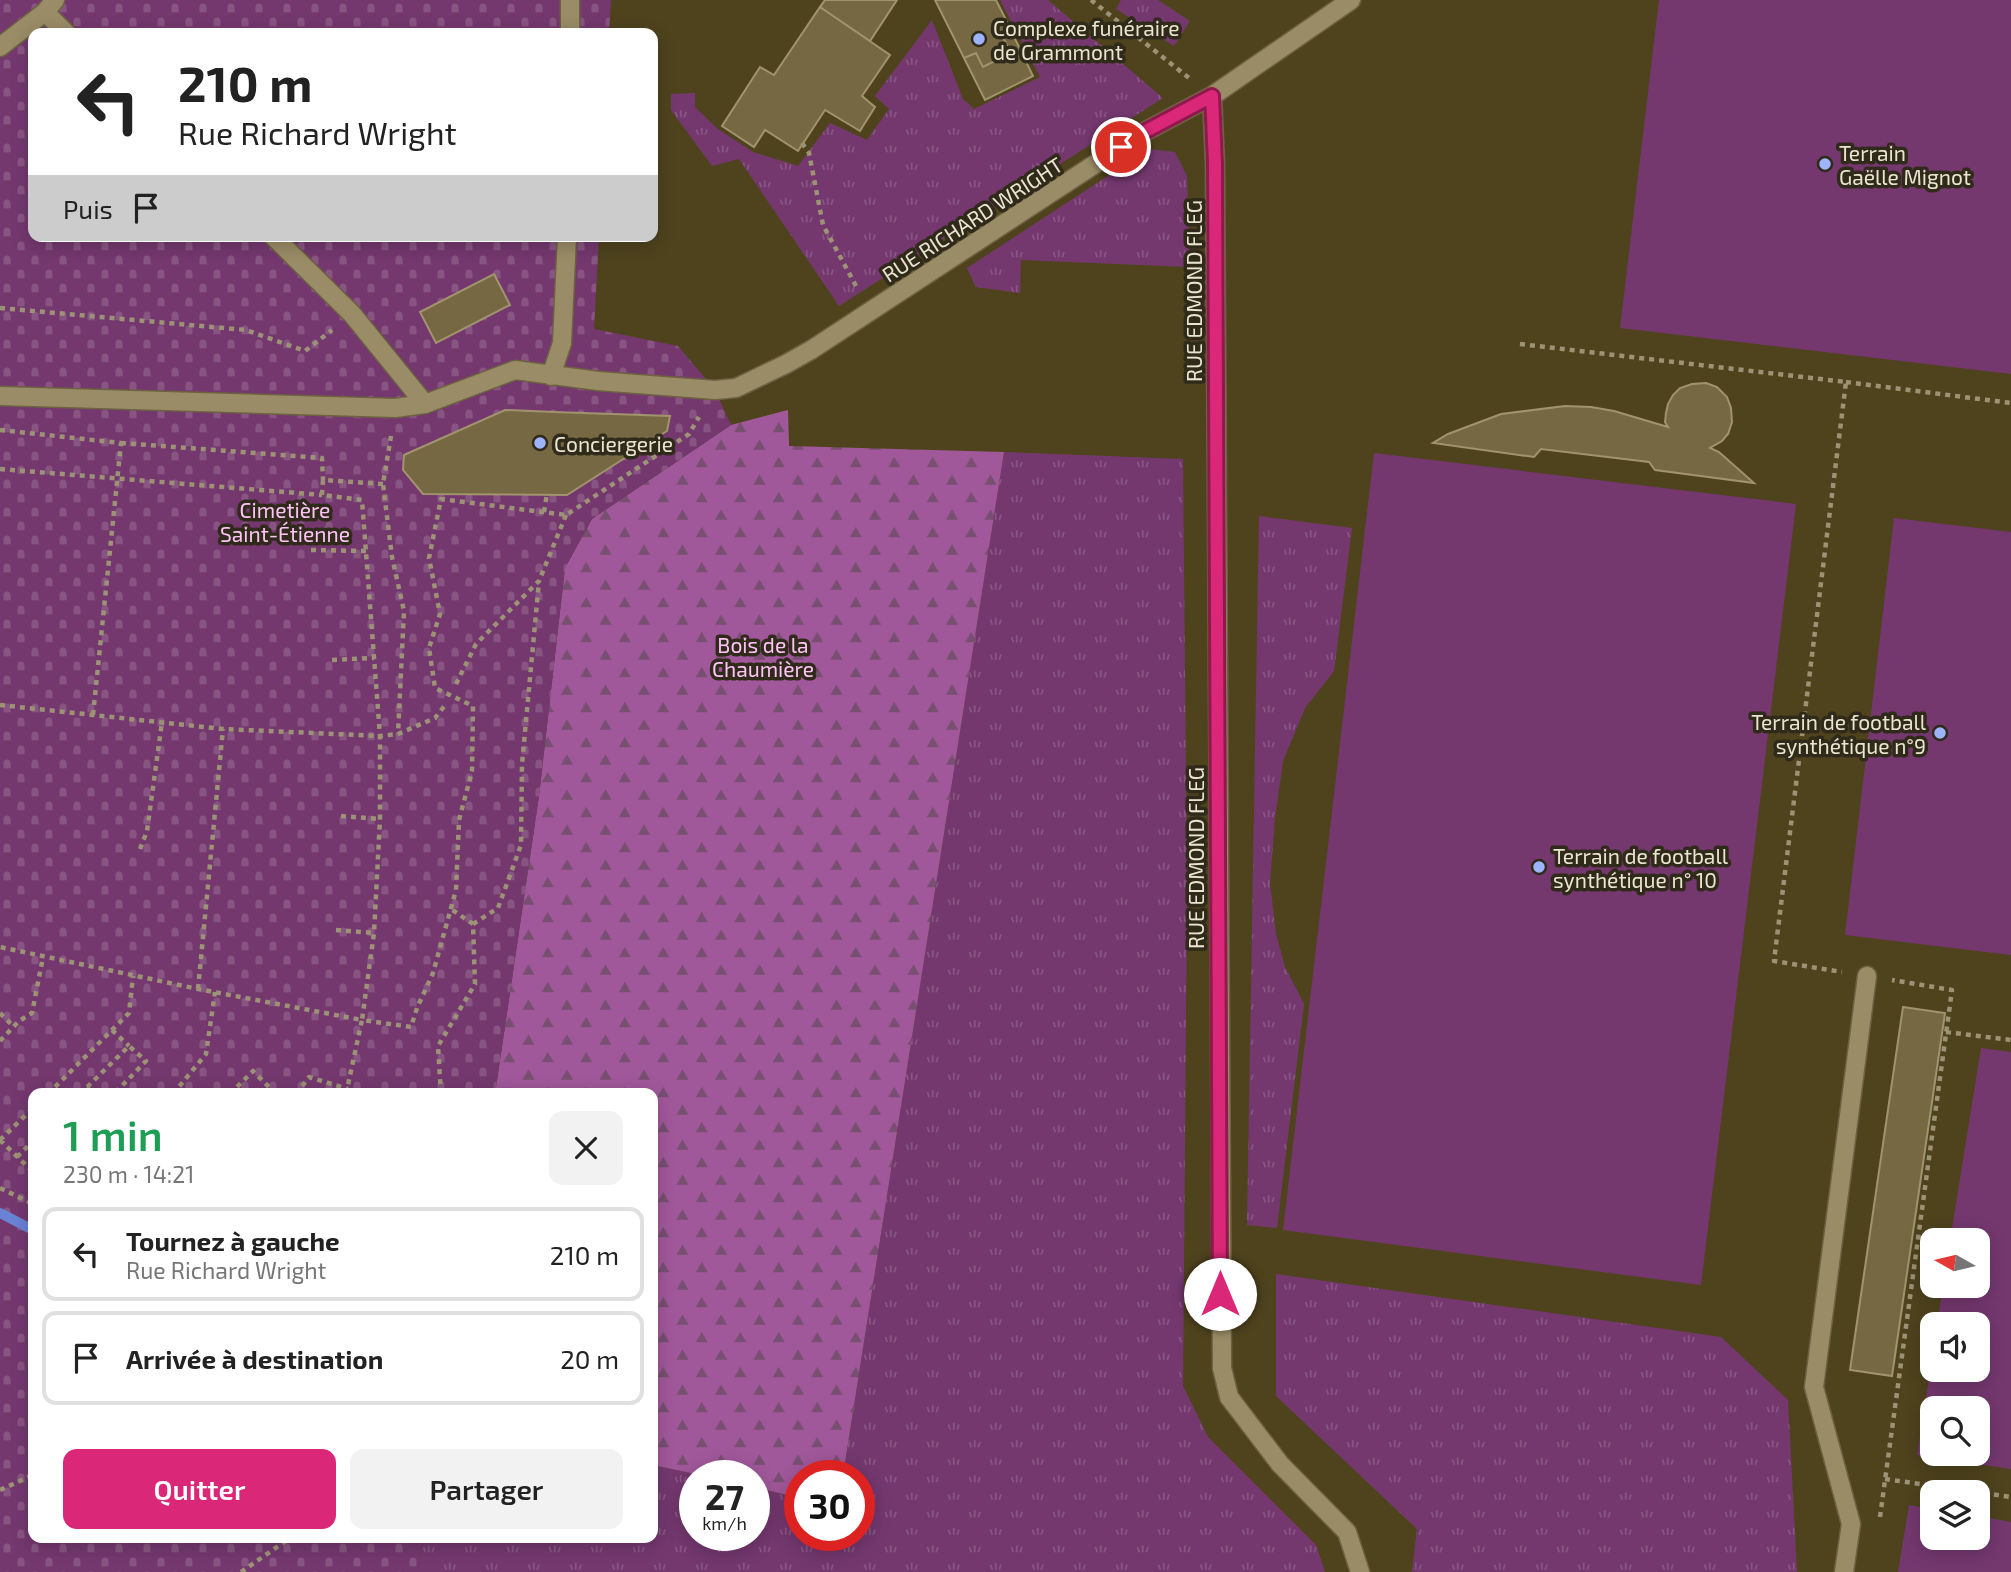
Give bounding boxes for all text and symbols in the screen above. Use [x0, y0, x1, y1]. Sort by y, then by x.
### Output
place label: Complexe funéraire de Grammont [993, 15, 1179, 64]
marker: Complexe funéraire de Grammont [971, 31, 987, 47]
text: 210 m [178, 53, 312, 112]
icon: left [63, 56, 154, 147]
text: Rue Richard Wright [178, 113, 457, 151]
pin [1091, 117, 1151, 177]
icon: arrive [1102, 128, 1140, 166]
place label: Terrain Gaëlle Mignot [1839, 140, 1971, 189]
street label: RUE RICHARD WRIGHT [877, 151, 1067, 287]
marker: Terrain Gaëlle Mignot [1817, 156, 1833, 172]
icon: arrive [127, 189, 165, 227]
text: Puis [63, 193, 113, 224]
street label: RUE EDMOND FLEG [1181, 200, 1206, 382]
place label: Conciergerie [554, 431, 673, 456]
marker: Conciergerie [532, 435, 548, 451]
park label: Cimetière Saint-Étienne [220, 497, 350, 546]
park label: Bois de la Chaumière [712, 632, 814, 681]
place label: Terrain de football synthétique n°9 [1751, 709, 1927, 758]
marker: Terrain de football synthétique n°9 [1932, 725, 1948, 741]
street label: RUE EDMOND FLEG [1183, 767, 1208, 949]
place label: Terrain de football synthétique n° 10 [1553, 843, 1729, 892]
marker: Terrain de football synthétique n° 10 [1531, 859, 1547, 875]
text: 1 min [63, 1109, 163, 1159]
button: close [549, 1111, 623, 1185]
text: 230 m · 14:21 [63, 1160, 194, 1188]
text: Tournez à gauche [126, 1225, 340, 1256]
north arrow [1920, 1228, 1990, 1298]
map controls [1920, 1228, 1990, 1550]
icon: left [67, 1235, 105, 1273]
text: 210 m [550, 1239, 619, 1270]
text: Rue Richard Wright [126, 1256, 326, 1284]
position arrow [1183, 1257, 1257, 1331]
button: sound [1920, 1312, 1990, 1382]
icon: arrive [67, 1339, 105, 1377]
text: Arrivée à destination [126, 1343, 383, 1374]
text: 20 m [560, 1343, 619, 1374]
button: search [1920, 1396, 1990, 1466]
button: Quitter [63, 1449, 336, 1529]
button: Partager [350, 1449, 623, 1529]
speed limit sign: 30 [784, 1460, 875, 1551]
text: 27 [705, 1475, 744, 1517]
button: layers [1920, 1480, 1990, 1550]
text: km/h [702, 1512, 747, 1534]

